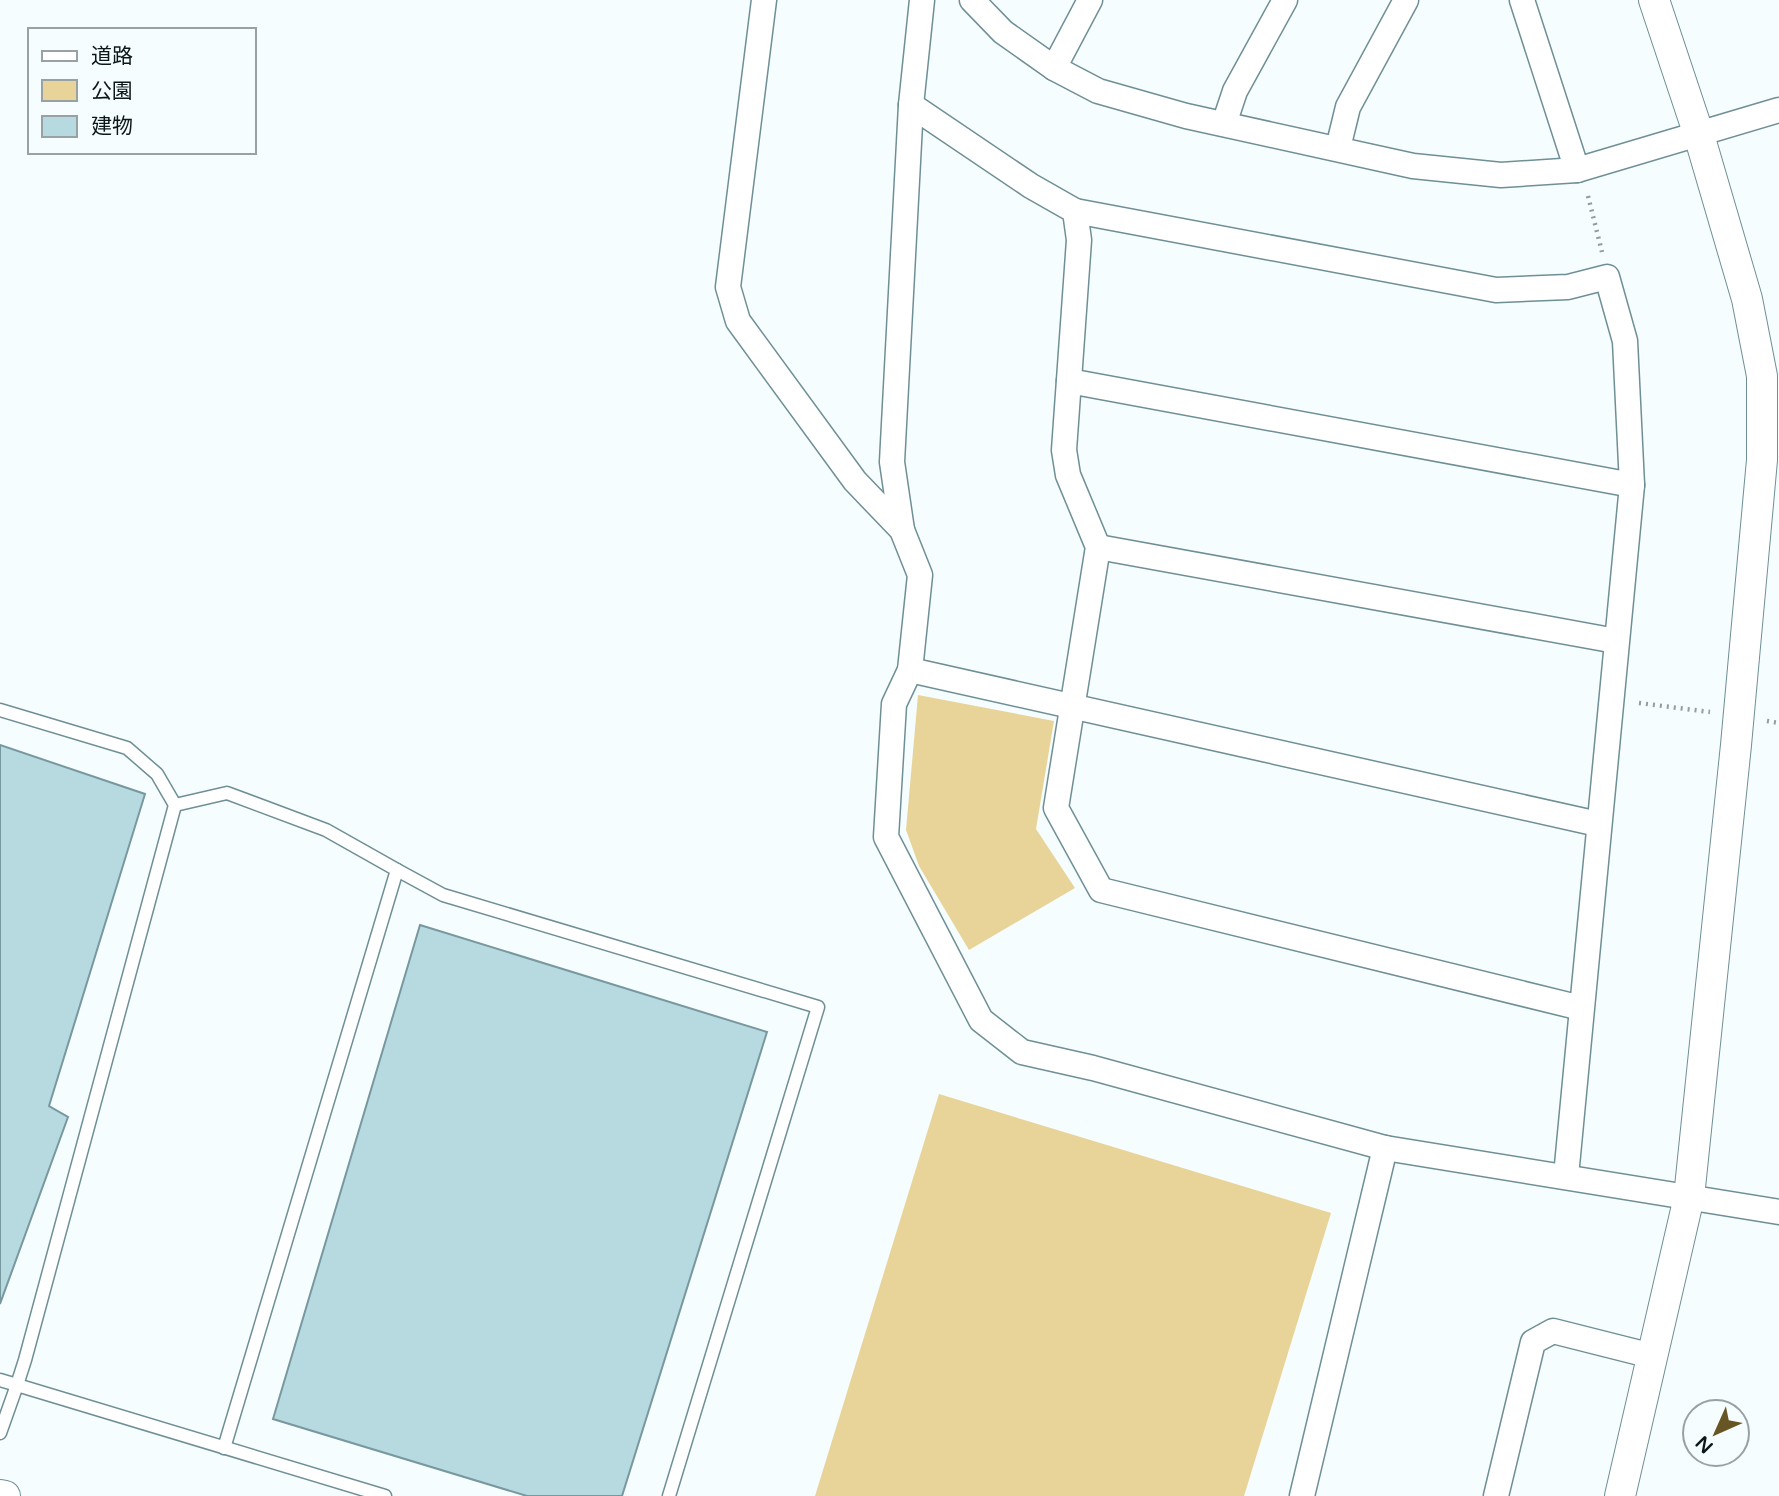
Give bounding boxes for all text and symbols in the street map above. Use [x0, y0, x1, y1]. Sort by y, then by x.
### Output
legend [28, 28, 256, 154]
text: 道路 [91, 44, 133, 69]
text: 公園 [91, 79, 133, 104]
text: 建物 [91, 114, 133, 139]
north arrow [1681, 1398, 1751, 1468]
text: N [1692, 1431, 1718, 1457]

